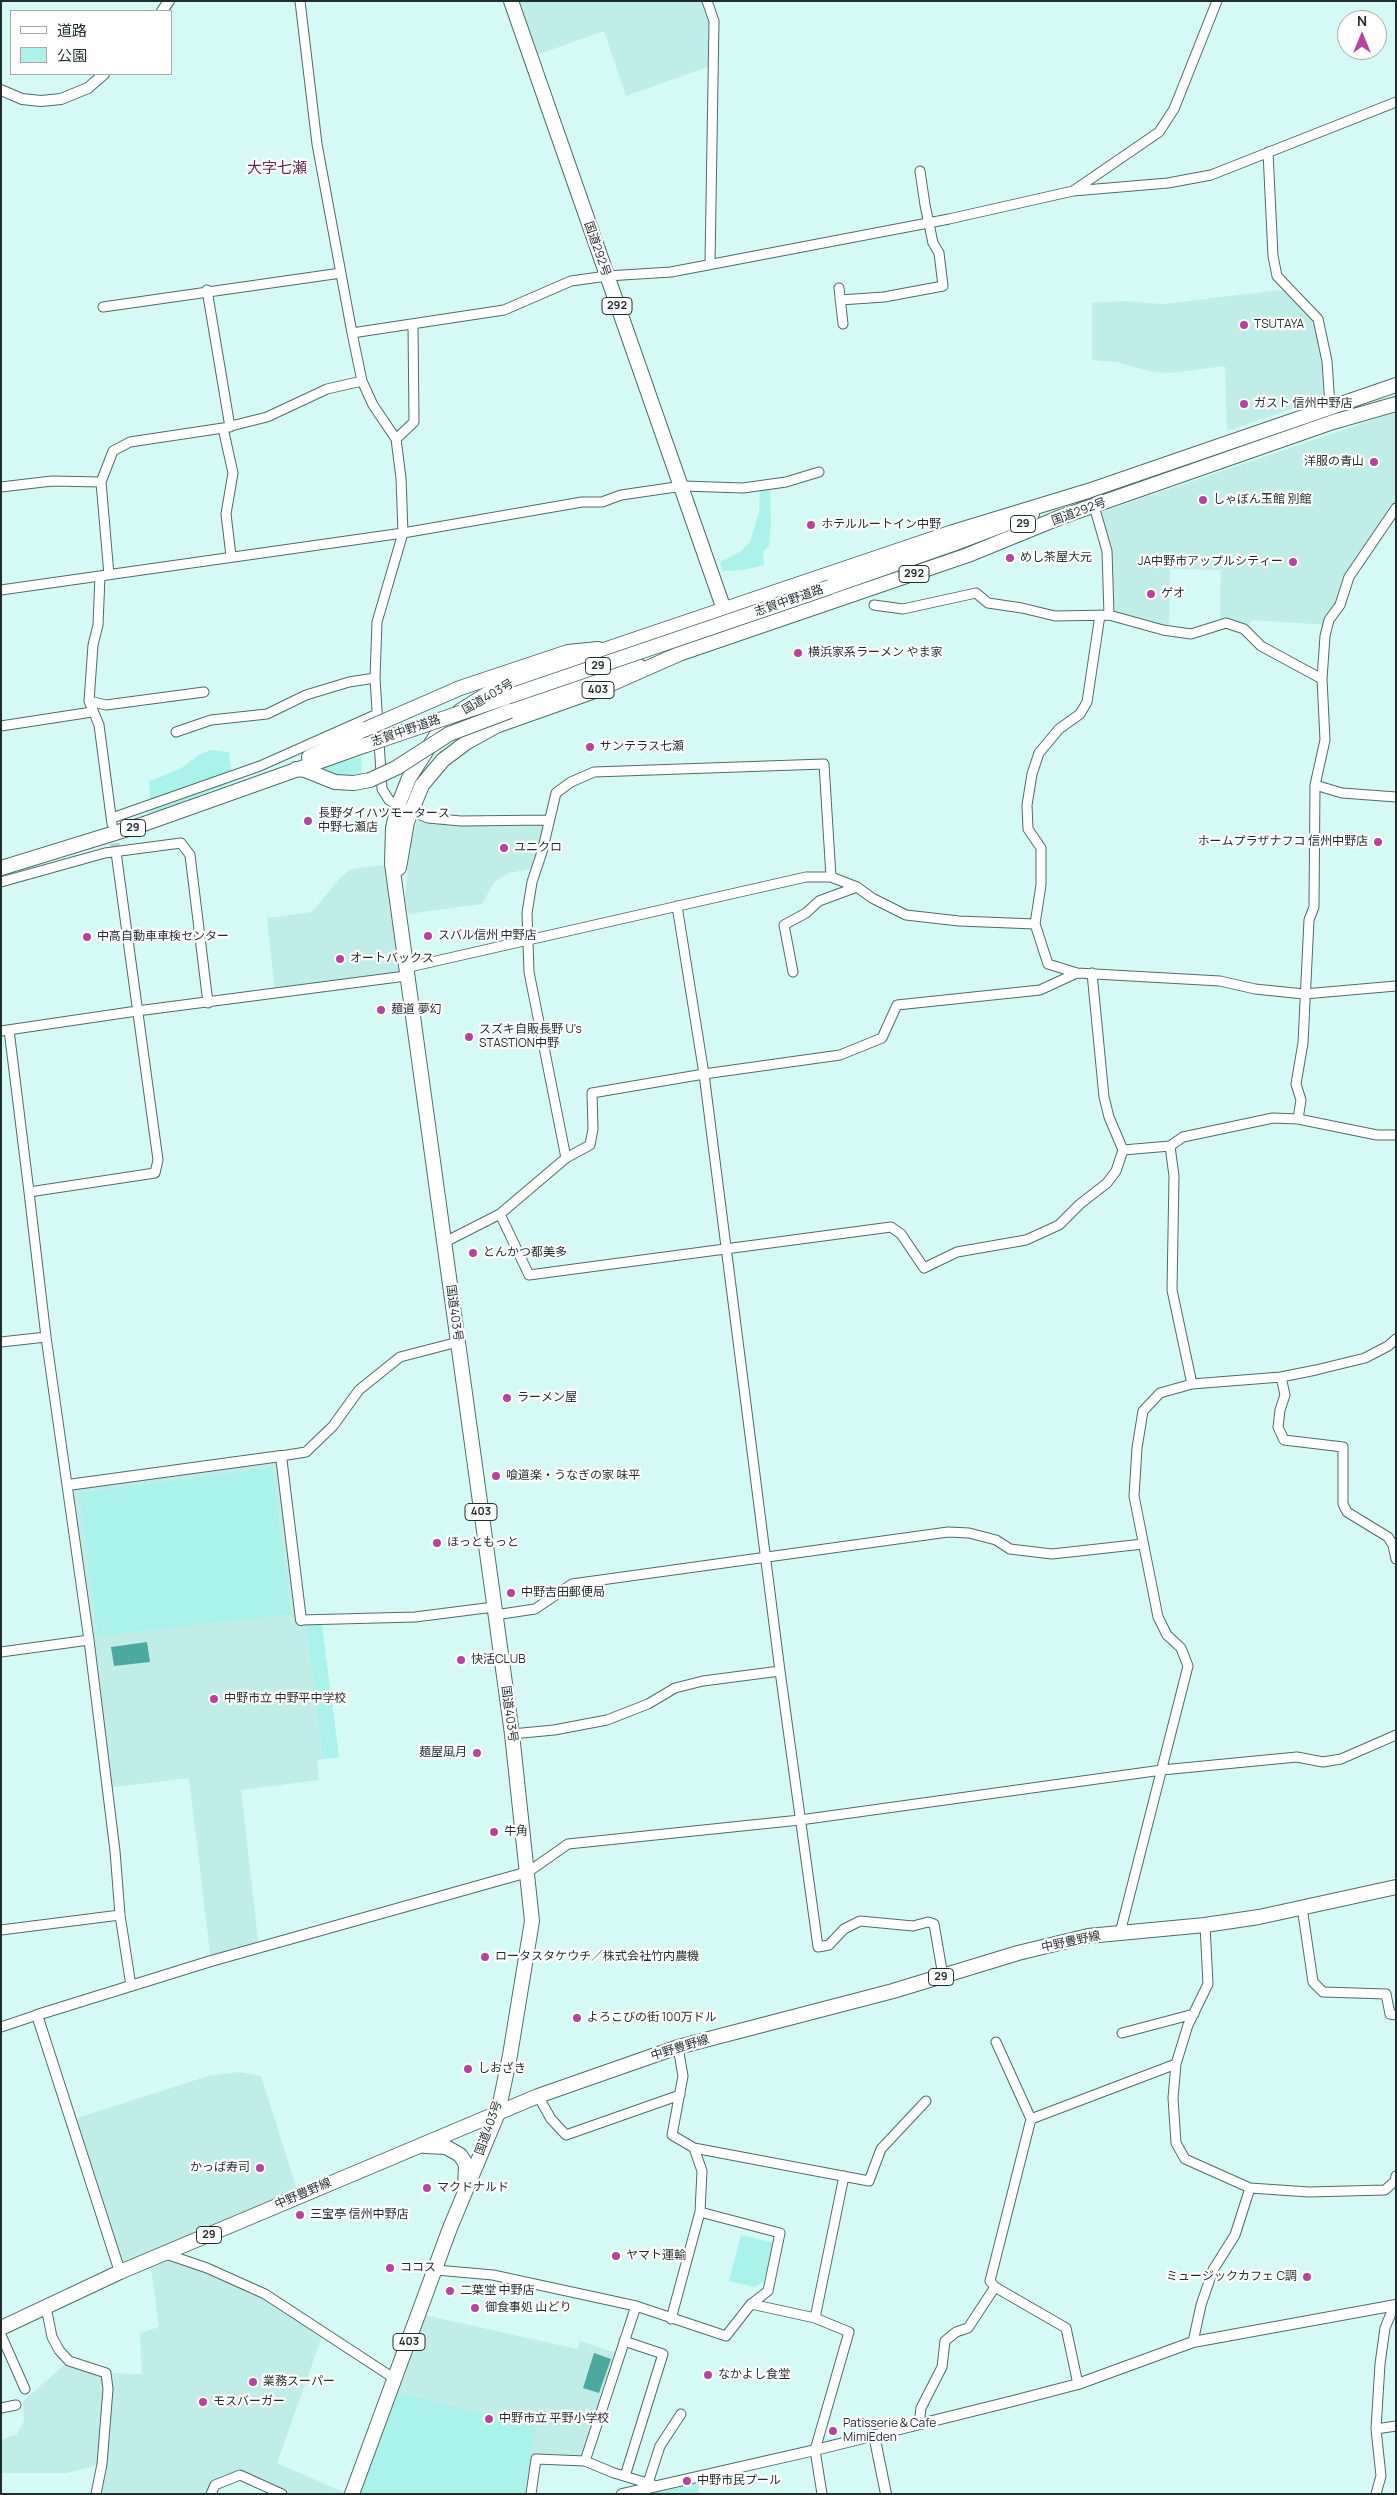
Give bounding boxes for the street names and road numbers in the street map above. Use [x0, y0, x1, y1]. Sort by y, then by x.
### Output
street label: 国道292号 [581, 220, 613, 278]
road number: 292 [602, 298, 632, 314]
street label: 国道292号 [1050, 495, 1108, 529]
road number: 29 [1010, 516, 1036, 532]
road number: 292 [899, 566, 929, 582]
street label: 志賀中野道路 [753, 582, 825, 620]
road number: 29 [586, 658, 610, 674]
street label: 国道403号 [460, 677, 516, 717]
road number: 403 [582, 682, 614, 698]
street label: 志賀中野道路 [370, 712, 442, 750]
road number: 29 [120, 820, 146, 836]
street label: 国道403号 [443, 1284, 465, 1342]
road number: 403 [465, 1504, 497, 1520]
street label: 国道403号 [498, 1685, 520, 1743]
street label: 中野豊野線 [1040, 1929, 1102, 1955]
road number: 29 [928, 1968, 954, 1985]
street label: 中野豊野線 [649, 2032, 711, 2064]
street label: 国道403号 [472, 2099, 506, 2157]
street label: 中野豊野線 [273, 2176, 333, 2212]
road number: 29 [196, 2226, 222, 2244]
road number: 403 [393, 2334, 425, 2350]

